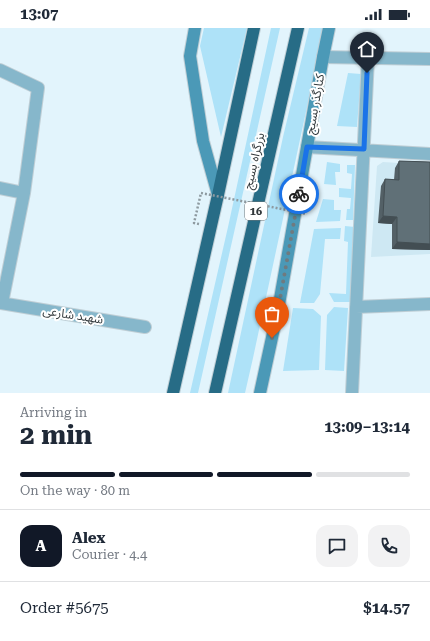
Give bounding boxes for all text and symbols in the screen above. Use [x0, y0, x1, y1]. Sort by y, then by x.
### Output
text: 13:07 [20, 5, 58, 23]
pin [350, 32, 384, 73]
icon: home [356, 38, 378, 60]
street label: کنارگذر بسیج [303, 72, 329, 136]
street label: بزرگراه بسیج [241, 131, 269, 191]
courier [279, 174, 319, 214]
icon: bike [288, 183, 310, 205]
road number: 16 [245, 202, 267, 220]
pin [255, 297, 289, 338]
street label: شهید شارعی [42, 303, 104, 327]
icon: bag [261, 303, 283, 325]
text: Arriving in [20, 405, 87, 420]
text: 13:09–13:14 [324, 418, 410, 436]
text: 2 min [20, 420, 92, 450]
text: On the way · 80 m [20, 483, 130, 498]
button: chat [316, 525, 358, 567]
button: phone [368, 525, 410, 567]
text: Alex [72, 529, 105, 547]
text: A [36, 537, 46, 555]
text: Courier · 4.4 [72, 547, 147, 562]
text: Order #5675 [20, 599, 109, 617]
text: $14.57 [363, 599, 410, 617]

